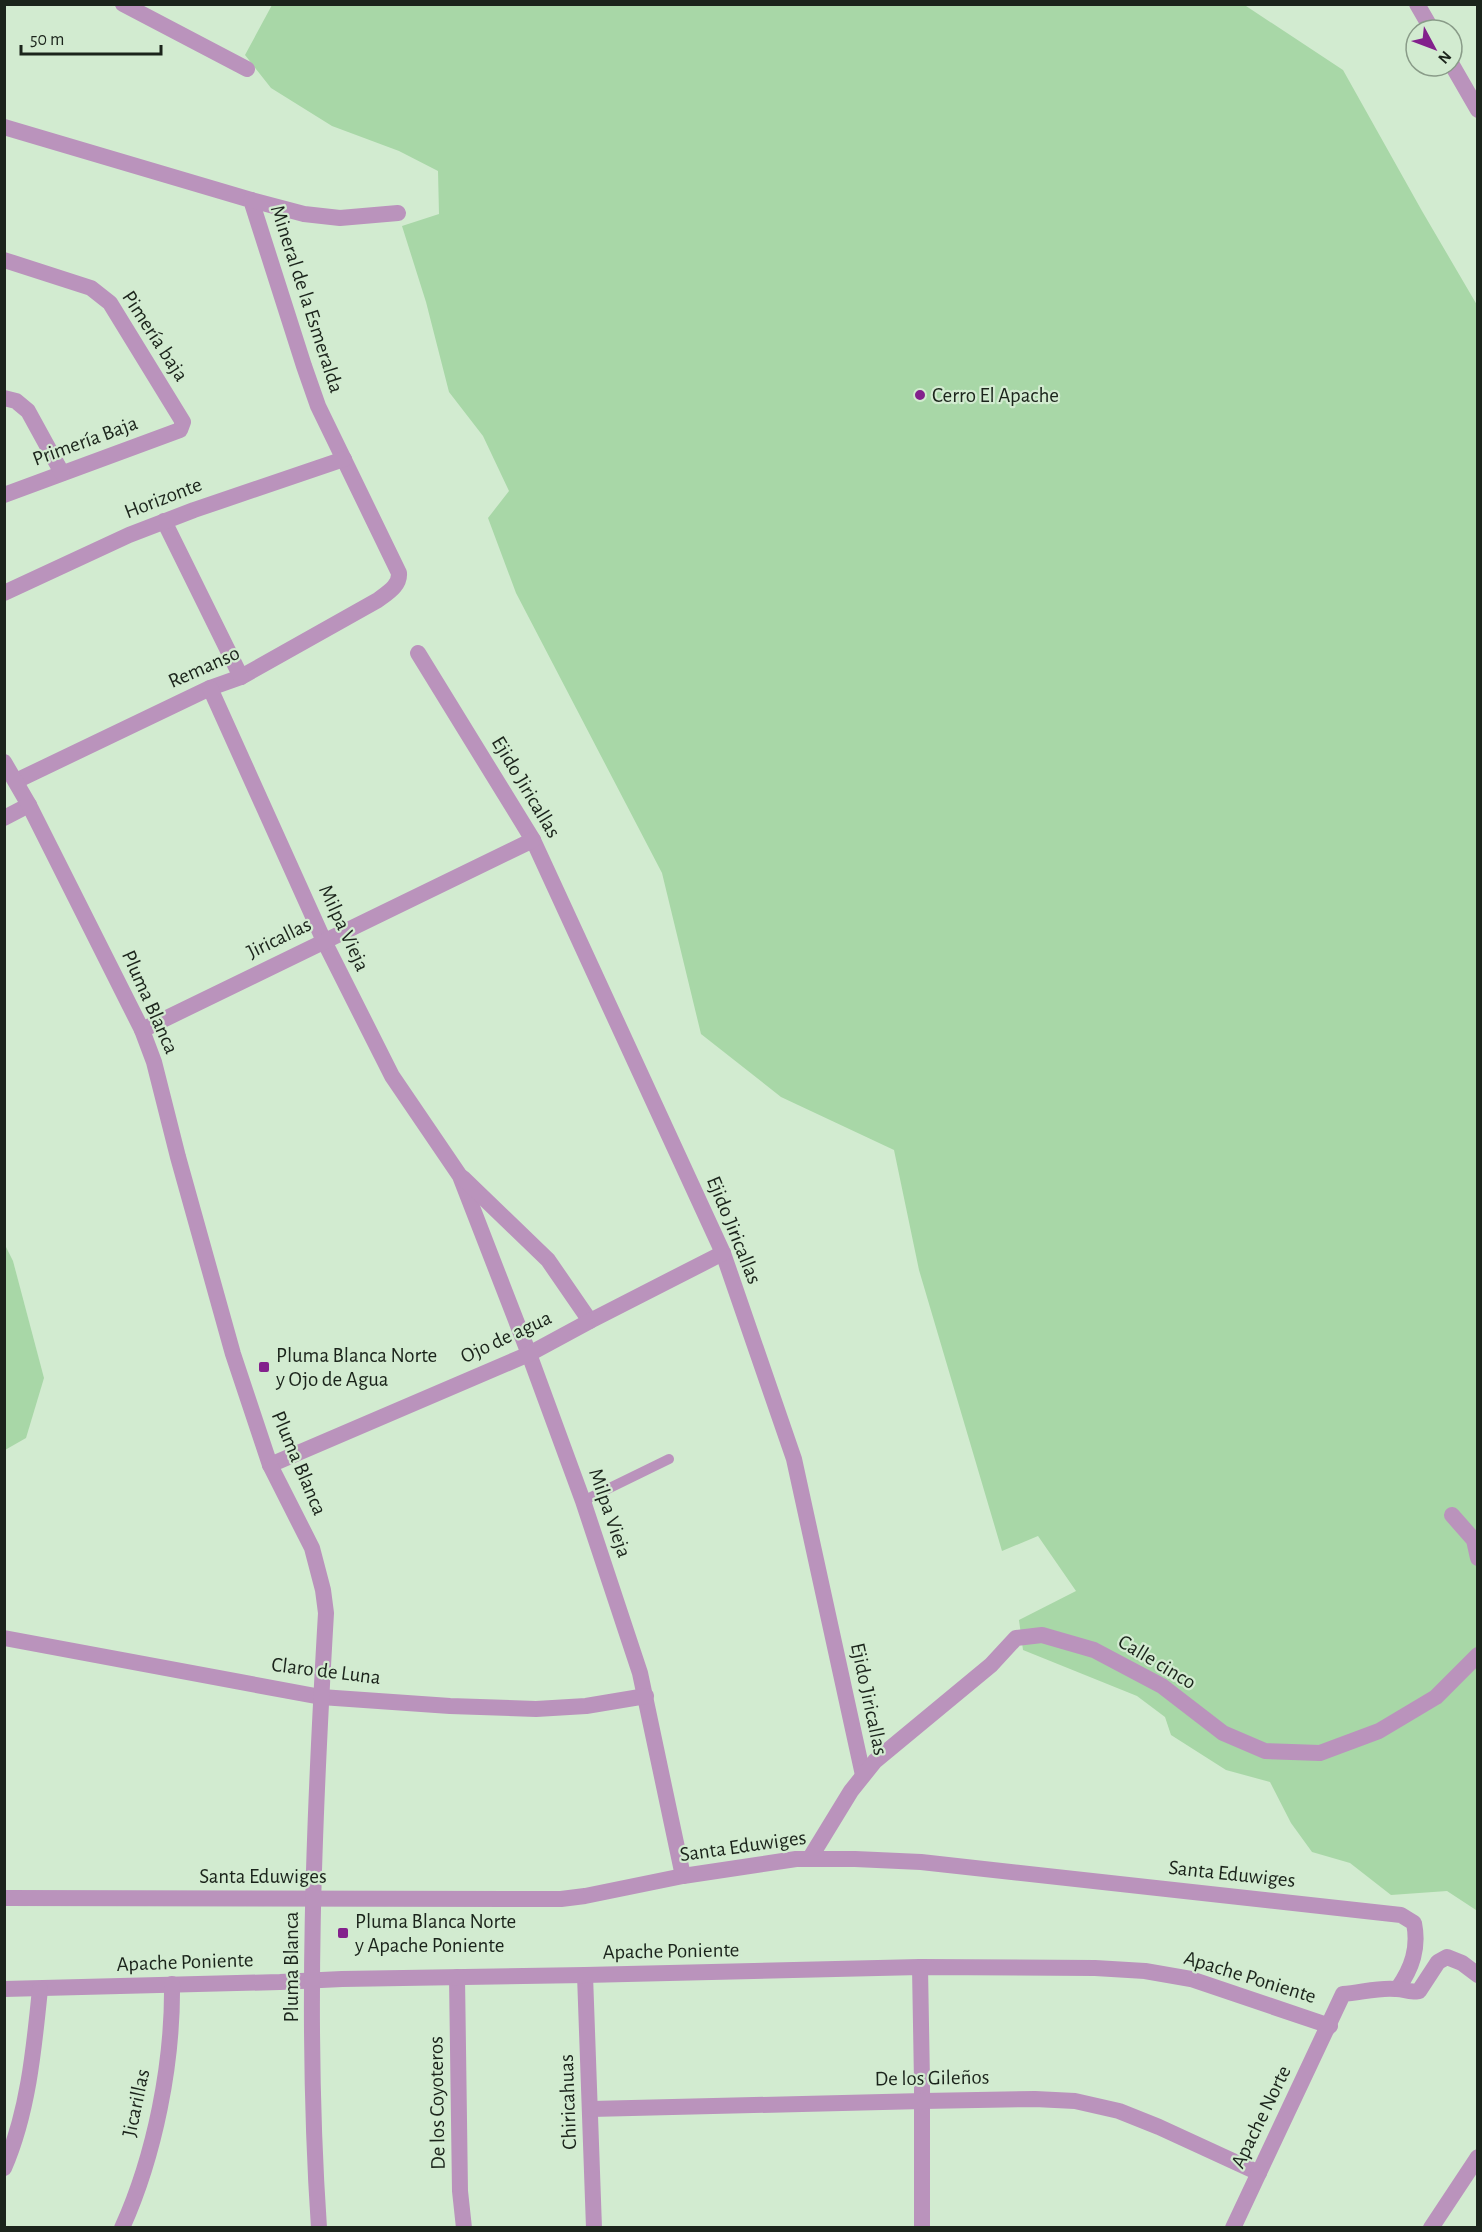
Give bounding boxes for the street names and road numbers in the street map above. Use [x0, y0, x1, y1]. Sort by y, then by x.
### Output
street label: Mineral de la Esmeralda [267, 203, 347, 396]
street label: Pimería baja [118, 287, 192, 385]
street label: Primería Baja [30, 412, 141, 470]
street label: Horizonte [121, 474, 205, 522]
street label: Remanso [165, 642, 243, 692]
street label: Ejido Jiricallas [488, 733, 564, 841]
street label: Milpa Vieja [315, 882, 373, 975]
street label: Jiricallas [243, 913, 315, 963]
street label: Pluma Blanca [118, 947, 182, 1057]
street label: Ejido Jiricallas [703, 1173, 765, 1287]
street label: Ojo de agua [457, 1307, 555, 1367]
street label: Pluma Blanca [268, 1408, 330, 1518]
street label: Milpa Vieja [585, 1466, 635, 1560]
street label: Calle cinco [1114, 1631, 1200, 1693]
street label: Ejido Jiricallas [847, 1641, 891, 1757]
street label: Claro de Luna [270, 1654, 382, 1688]
street label: Santa Eduwiges [678, 1827, 808, 1865]
street label: Santa Eduwiges [1168, 1857, 1296, 1891]
street label: Santa Eduwiges [199, 1866, 327, 1887]
street label: Pluma Blanca [281, 1911, 302, 2022]
street label: Apache Poniente [602, 1939, 740, 1963]
street label: Apache Poniente [1181, 1947, 1319, 2007]
street label: Apache Poniente [116, 1949, 254, 1975]
street label: De los Coyoteros [425, 2036, 449, 2170]
street label: Chiricahuas [556, 2054, 580, 2150]
street label: Apache Norte [1227, 2062, 1295, 2172]
street label: De los Gileños [874, 2066, 990, 2090]
street label: Jicarillas [119, 2067, 153, 2139]

